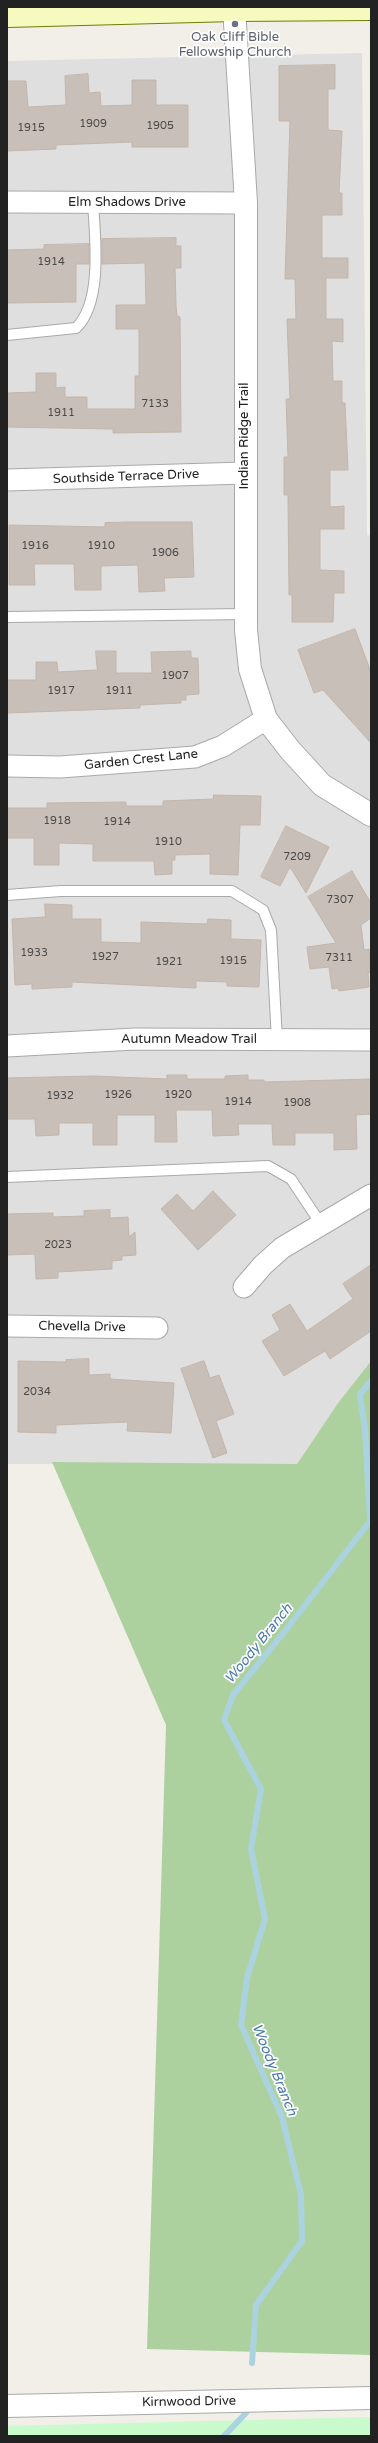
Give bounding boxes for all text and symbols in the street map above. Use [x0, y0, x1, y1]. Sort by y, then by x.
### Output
marker: Oak Cliff Bible Fellowship Church [230, 19, 240, 29]
place label: Oak Cliff Bible Fellowship Church [179, 30, 291, 61]
house number: 1909 [79, 117, 107, 131]
house number: 1905 [146, 119, 174, 133]
house number: 1915 [17, 121, 45, 135]
street label: Elm Shadows Drive [68, 195, 186, 211]
house number: 1914 [37, 255, 65, 269]
street label: Indian Ridge Trail [237, 382, 253, 490]
house number: 7133 [141, 397, 169, 411]
house number: 1911 [47, 406, 75, 420]
street label: Southside Terrace Drive [53, 467, 199, 487]
house number: 1916 [21, 539, 49, 553]
house number: 1910 [87, 539, 115, 553]
house number: 1906 [151, 546, 179, 560]
house number: 1907 [161, 669, 189, 683]
house number: 1917 [47, 684, 75, 698]
house number: 1911 [105, 684, 133, 698]
street label: Garden Crest Lane [83, 746, 199, 774]
house number: 1918 [43, 814, 71, 828]
house number: 1914 [103, 815, 131, 829]
house number: 1910 [154, 835, 182, 849]
house number: 7209 [283, 850, 311, 864]
house number: 7307 [326, 893, 354, 907]
house number: 1933 [20, 946, 48, 960]
house number: 1927 [91, 950, 119, 964]
house number: 7311 [325, 951, 353, 965]
house number: 1915 [219, 954, 247, 968]
house number: 1921 [155, 955, 183, 969]
street label: Autumn Meadow Trail [121, 1032, 257, 1048]
house number: 1926 [104, 1088, 132, 1102]
house number: 1920 [164, 1088, 192, 1102]
house number: 1932 [46, 1089, 74, 1103]
house number: 1914 [224, 1095, 252, 1109]
house number: 1908 [283, 1096, 311, 1110]
house number: 2023 [44, 1238, 72, 1252]
street label: Chevella Drive [38, 1318, 126, 1336]
house number: 2034 [23, 1385, 51, 1399]
water label: Woody Branch [222, 1601, 296, 1687]
water label: Woody Branch [248, 2021, 300, 2119]
street label: Kirnwood Drive [142, 2393, 236, 2411]

